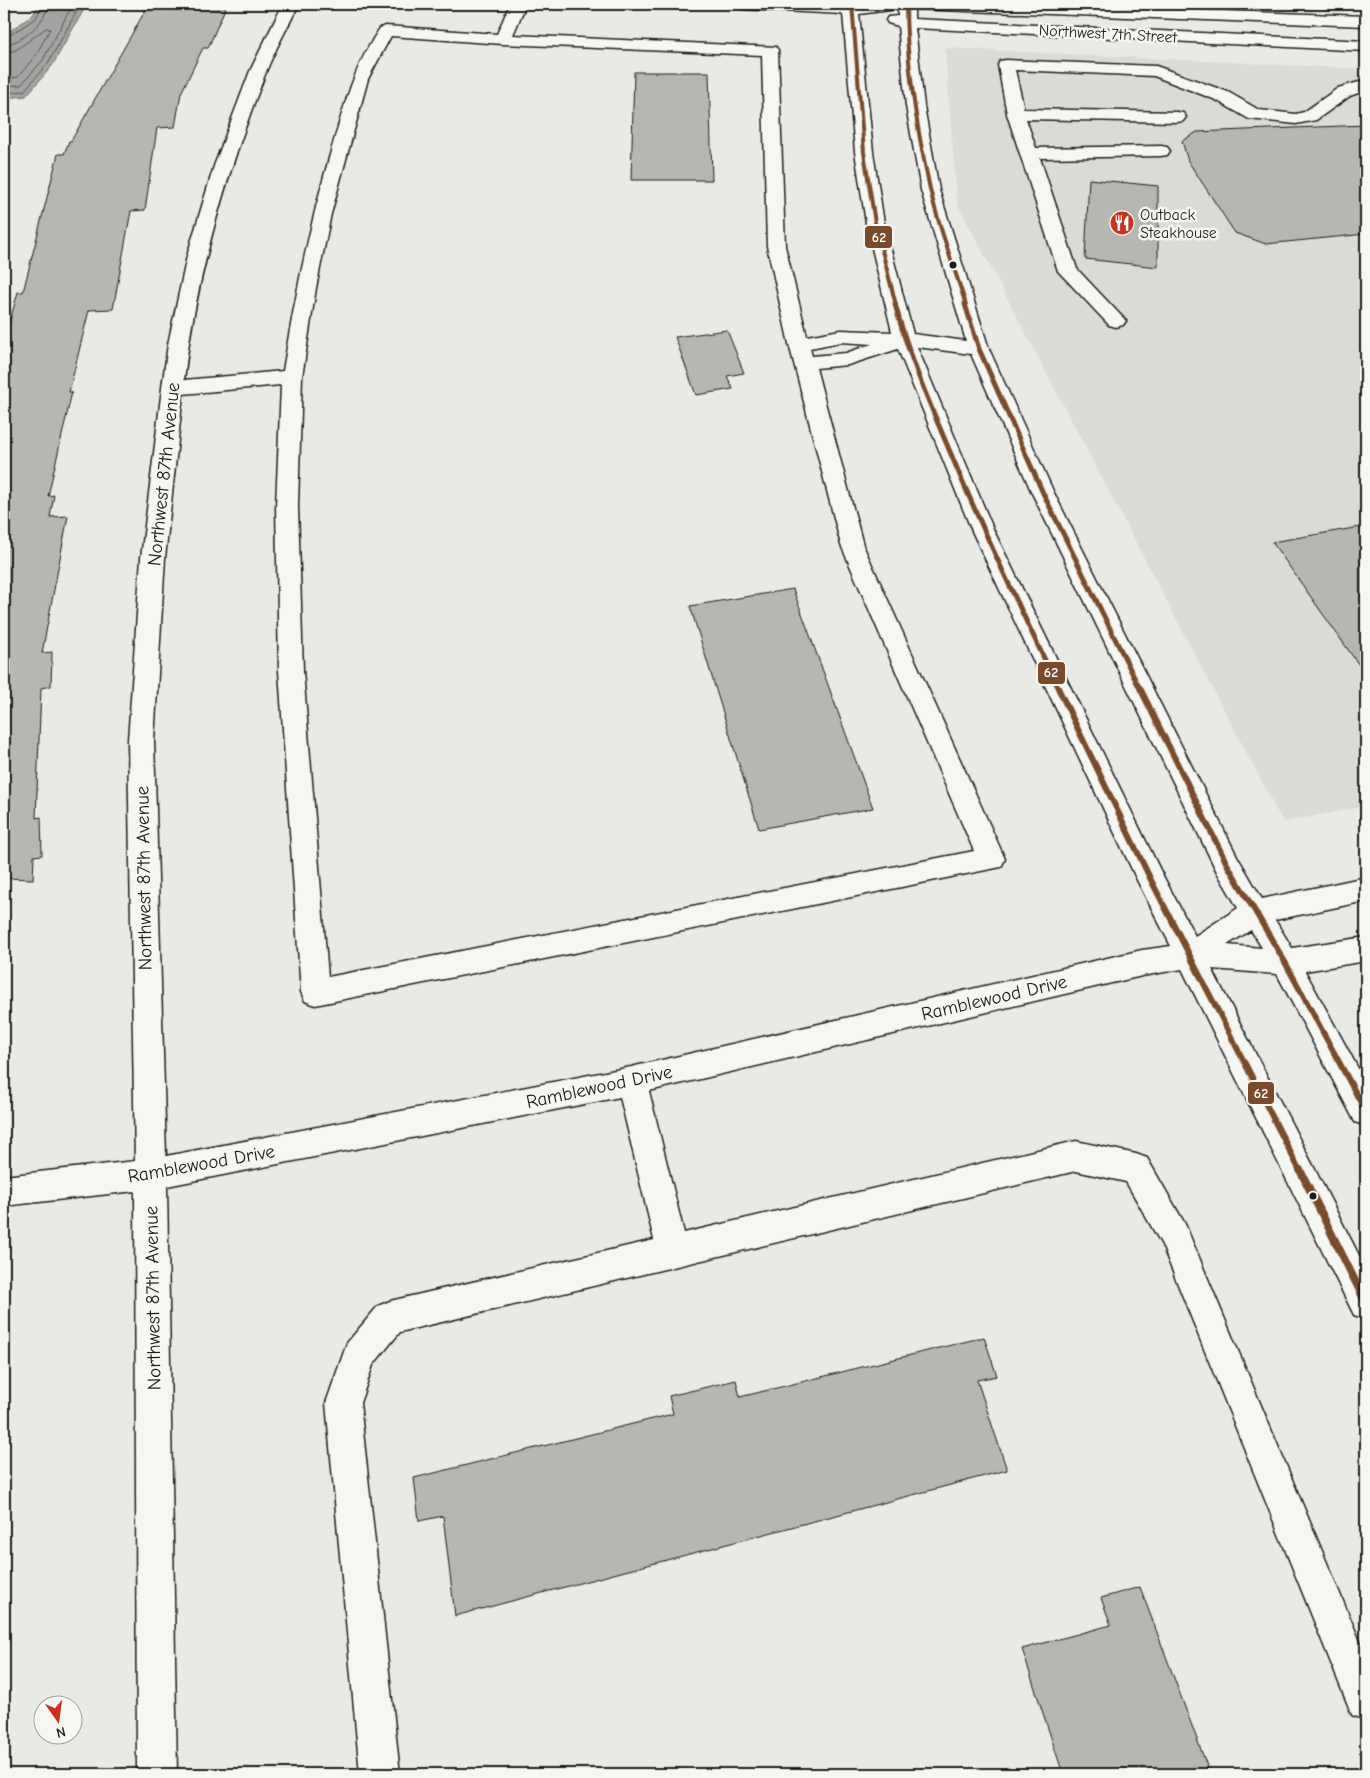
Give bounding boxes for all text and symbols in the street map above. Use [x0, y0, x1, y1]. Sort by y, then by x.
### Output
street label: Northwest 7th Street [1038, 21, 1178, 47]
place label: Outback Steakhouse [1140, 206, 1217, 242]
restaurant icon: Outback Steakhouse [1109, 210, 1135, 236]
line badge: 62 [864, 225, 893, 249]
text: 62 [872, 229, 886, 246]
unlabelled marker [948, 260, 958, 270]
street label: Northwest 87th Avenue [143, 381, 185, 567]
line badge: 62 [1037, 661, 1066, 685]
text: 62 [1044, 664, 1058, 681]
street label: Northwest 87th Avenue [131, 786, 157, 970]
street label: Ramblewood Drive [919, 971, 1069, 1025]
street label: Ramblewood Drive [524, 1061, 674, 1113]
line badge: 62 [1247, 1081, 1275, 1105]
text: 62 [1254, 1085, 1268, 1102]
street label: Ramblewood Drive [126, 1140, 276, 1188]
unlabelled marker [1308, 1191, 1318, 1201]
street label: Northwest 87th Avenue [140, 1206, 166, 1390]
north arrow [32, 1696, 82, 1746]
text: N [55, 1723, 68, 1741]

